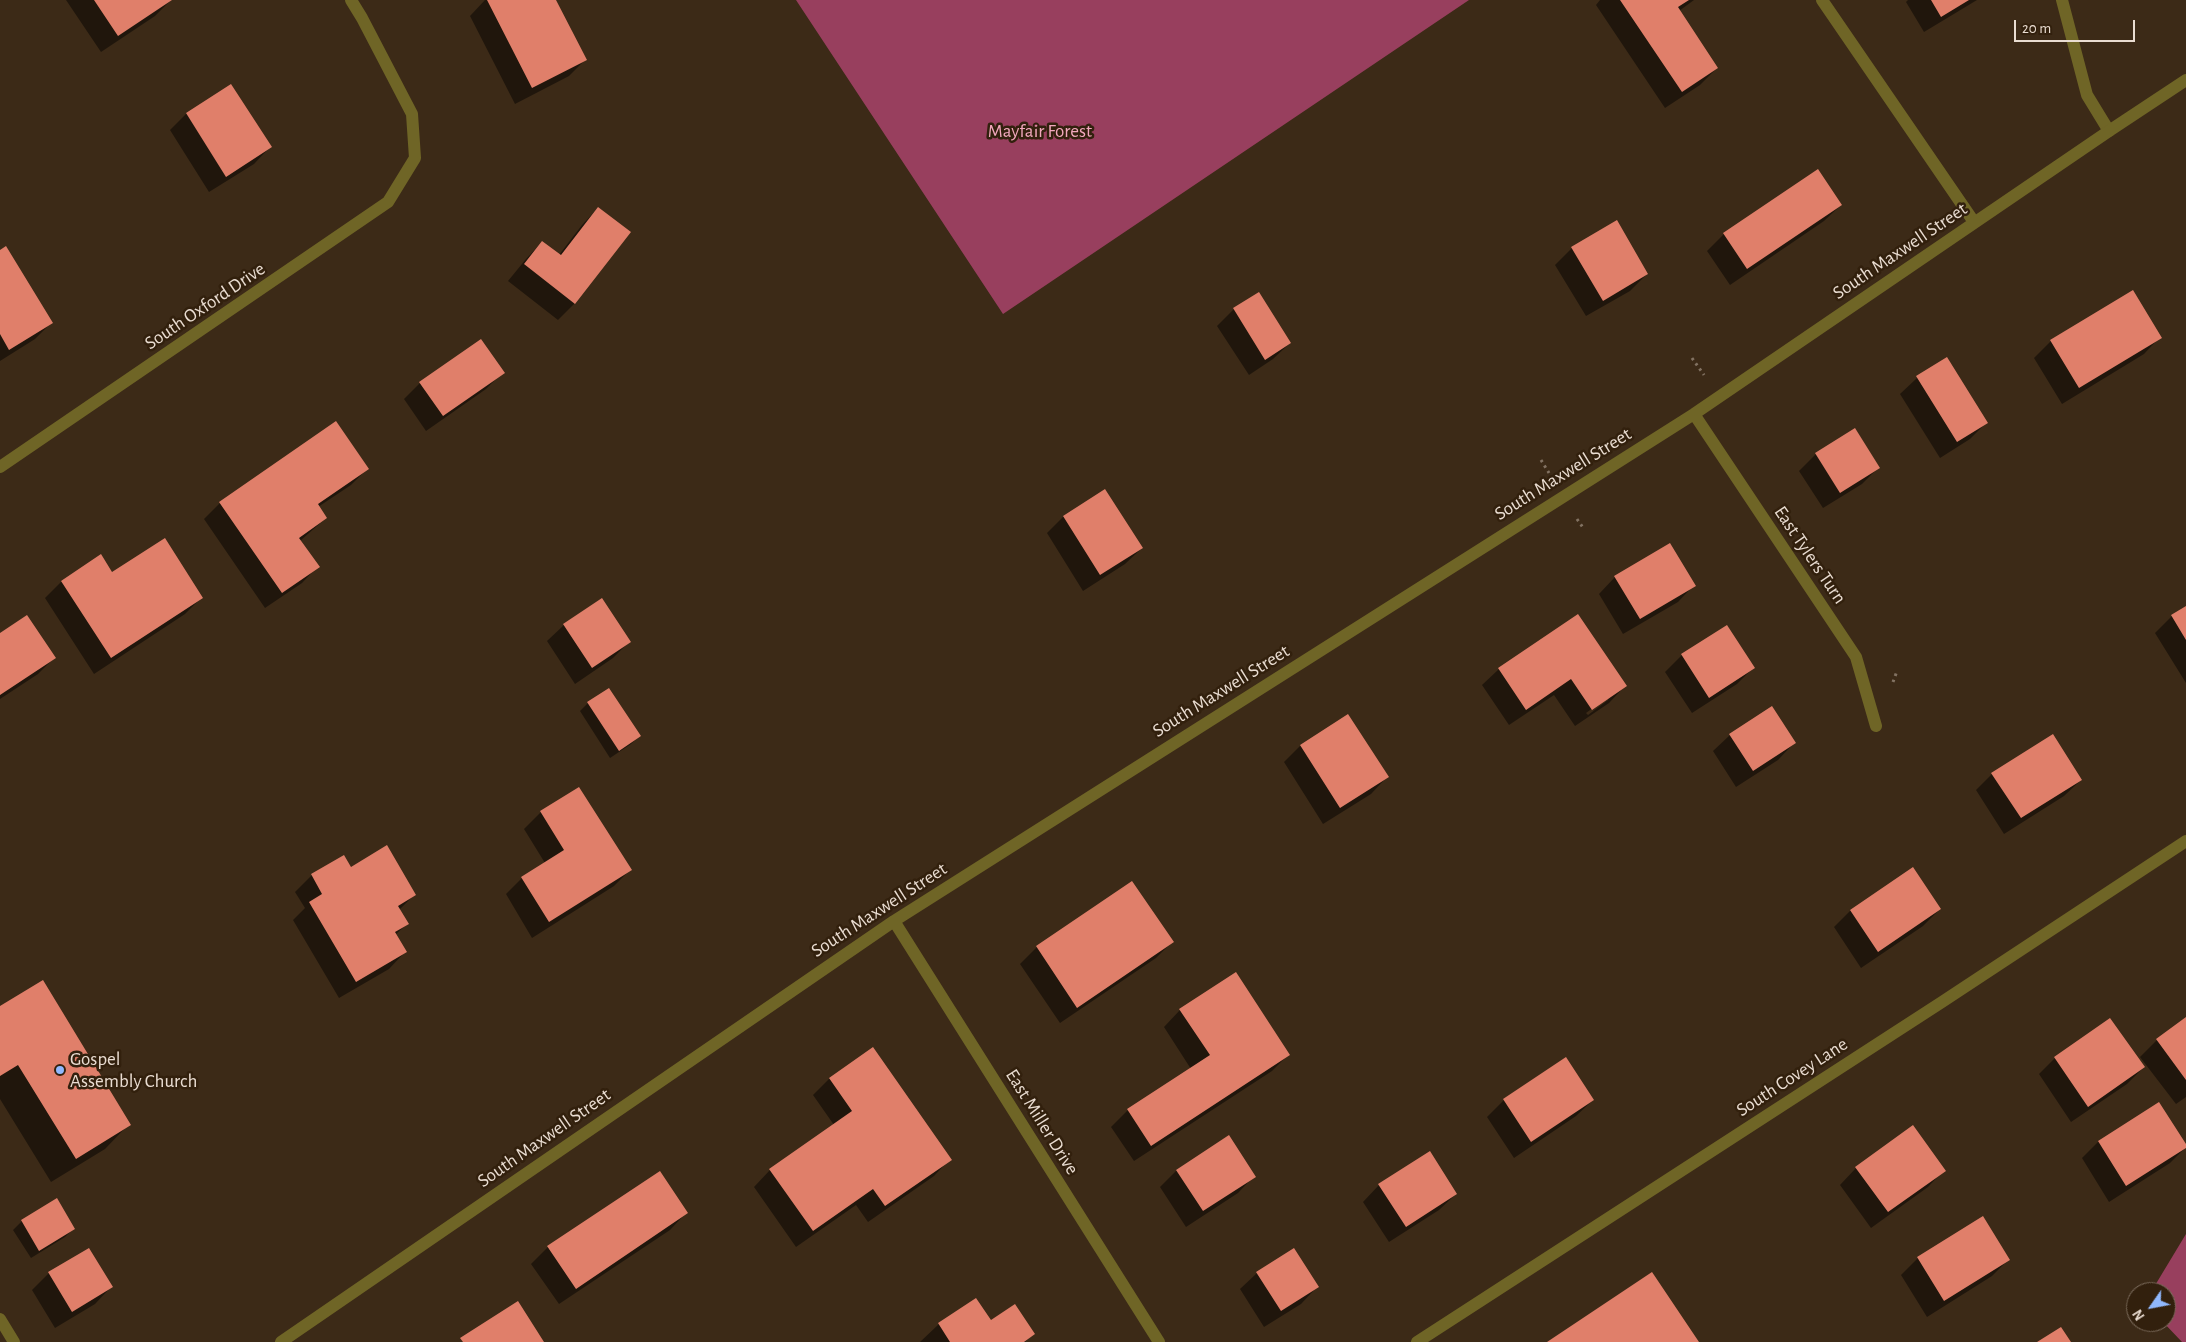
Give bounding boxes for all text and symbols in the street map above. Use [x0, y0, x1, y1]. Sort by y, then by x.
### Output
scale bar [2016, 10, 2137, 42]
text: 20 m [2022, 21, 2051, 36]
park label: Mayfair Forest [988, 120, 1092, 142]
street label: South Maxwell Street [1829, 198, 1971, 304]
street label: South Oxford Drive [141, 257, 269, 355]
street label: South Maxwell Street [1490, 423, 1636, 525]
street label: East Tylers Turn [1769, 502, 1851, 608]
street label: South Maxwell Street [1148, 640, 1294, 742]
street label: South Maxwell Street [807, 858, 951, 962]
street label: South Covey Lane [1732, 1033, 1852, 1121]
place label: Gospel Assembly Church [70, 1048, 197, 1092]
marker: Gospel Assembly Church [54, 1064, 66, 1076]
street label: East Miller Drive [1000, 1065, 1084, 1179]
street label: South Maxwell Street [473, 1084, 615, 1192]
north arrow [2126, 1282, 2176, 1332]
text: N [2131, 1307, 2148, 1323]

